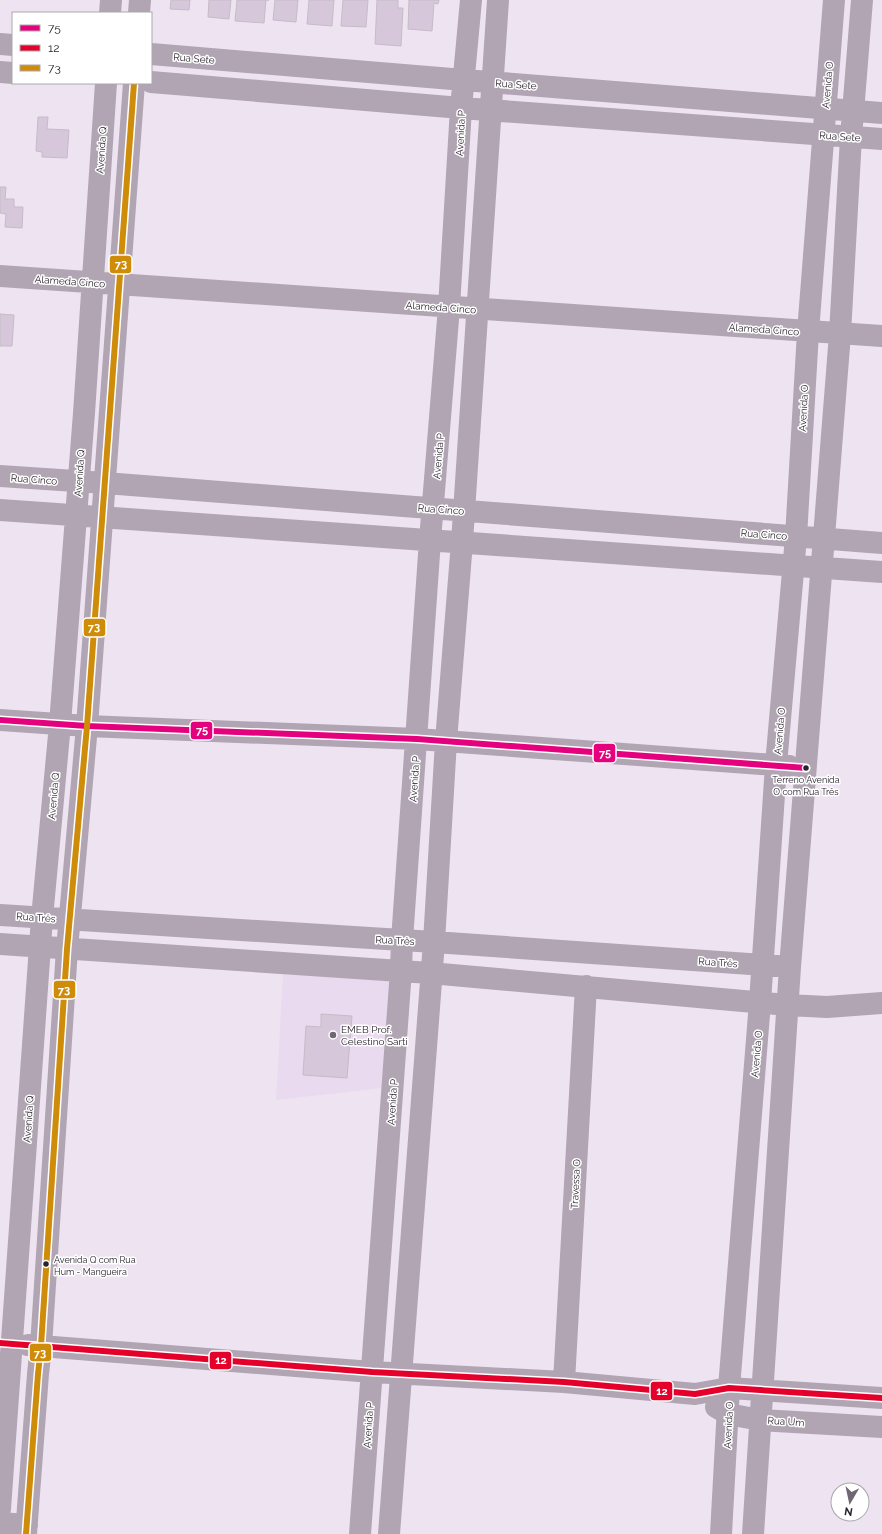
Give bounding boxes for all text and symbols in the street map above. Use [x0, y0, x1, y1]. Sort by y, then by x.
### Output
legend [12, 12, 152, 84]
text: 75 [48, 21, 61, 35]
text: 12 [48, 41, 59, 55]
street label: Rua Sete [173, 51, 215, 66]
text: 73 [48, 61, 61, 75]
street label: Avenida O [820, 61, 835, 109]
street label: Rua Sete [495, 78, 537, 91]
street label: Avenida P [454, 110, 467, 156]
street label: Avenida Q [94, 126, 109, 174]
street label: Rua Sete [819, 130, 861, 143]
line badge: 73 [109, 255, 132, 274]
text: 73 [115, 258, 127, 271]
street label: Alameda Cinco [34, 274, 106, 289]
street label: Alameda Cinco [405, 300, 477, 315]
street label: Alameda Cinco [728, 322, 800, 337]
street label: Avenida O [797, 384, 810, 432]
street label: Avenida P [431, 433, 446, 479]
street label: Avenida Q [72, 449, 87, 497]
street label: Rua Cinco [10, 472, 58, 487]
street label: Rua Cinco [417, 502, 465, 517]
street label: Rua Cinco [740, 527, 788, 542]
line badge: 73 [83, 618, 106, 637]
text: 73 [88, 621, 100, 634]
street label: Avenida O [772, 707, 787, 755]
line badge: 75 [190, 721, 213, 740]
text: 75 [196, 724, 208, 737]
line badge: 75 [593, 743, 616, 763]
text: 75 [599, 747, 611, 760]
street label: Avenida P [407, 756, 422, 802]
marker: Terreno Avenida O com Rua Três [801, 763, 811, 773]
street label: Avenida Q [46, 772, 61, 820]
place label: Terreno Avenida O com Rua Três [772, 775, 840, 797]
street label: Rua Três [16, 911, 56, 924]
street label: Rua Três [375, 934, 415, 947]
street label: Rua Três [698, 956, 738, 969]
line badge: 73 [53, 980, 76, 999]
text: 73 [58, 984, 70, 997]
place label: EMEB Prof. Celestino Sarti [341, 1024, 408, 1047]
marker: EMEB Prof. Celestino Sarti [328, 1030, 338, 1040]
street label: Avenida O [749, 1030, 764, 1078]
street label: Avenida P [385, 1079, 400, 1125]
street label: Avenida Q [21, 1095, 36, 1143]
street label: Travessa O [569, 1158, 582, 1209]
place label: Avenida Q com Rua Hum - Mangueira [54, 1255, 136, 1277]
marker: Avenida Q com Rua Hum - Mangueira [41, 1259, 51, 1269]
line badge: 73 [29, 1343, 52, 1362]
text: 73 [34, 1347, 46, 1360]
line badge: 12 [209, 1351, 232, 1370]
text: 12 [215, 1354, 227, 1367]
line badge: 12 [650, 1381, 673, 1401]
text: 12 [656, 1385, 668, 1398]
street label: Avenida O [722, 1401, 735, 1449]
street label: Avenida P [361, 1402, 376, 1448]
street label: Rua Um [767, 1415, 805, 1428]
north arrow [830, 1482, 870, 1522]
text: N [843, 1504, 854, 1518]

